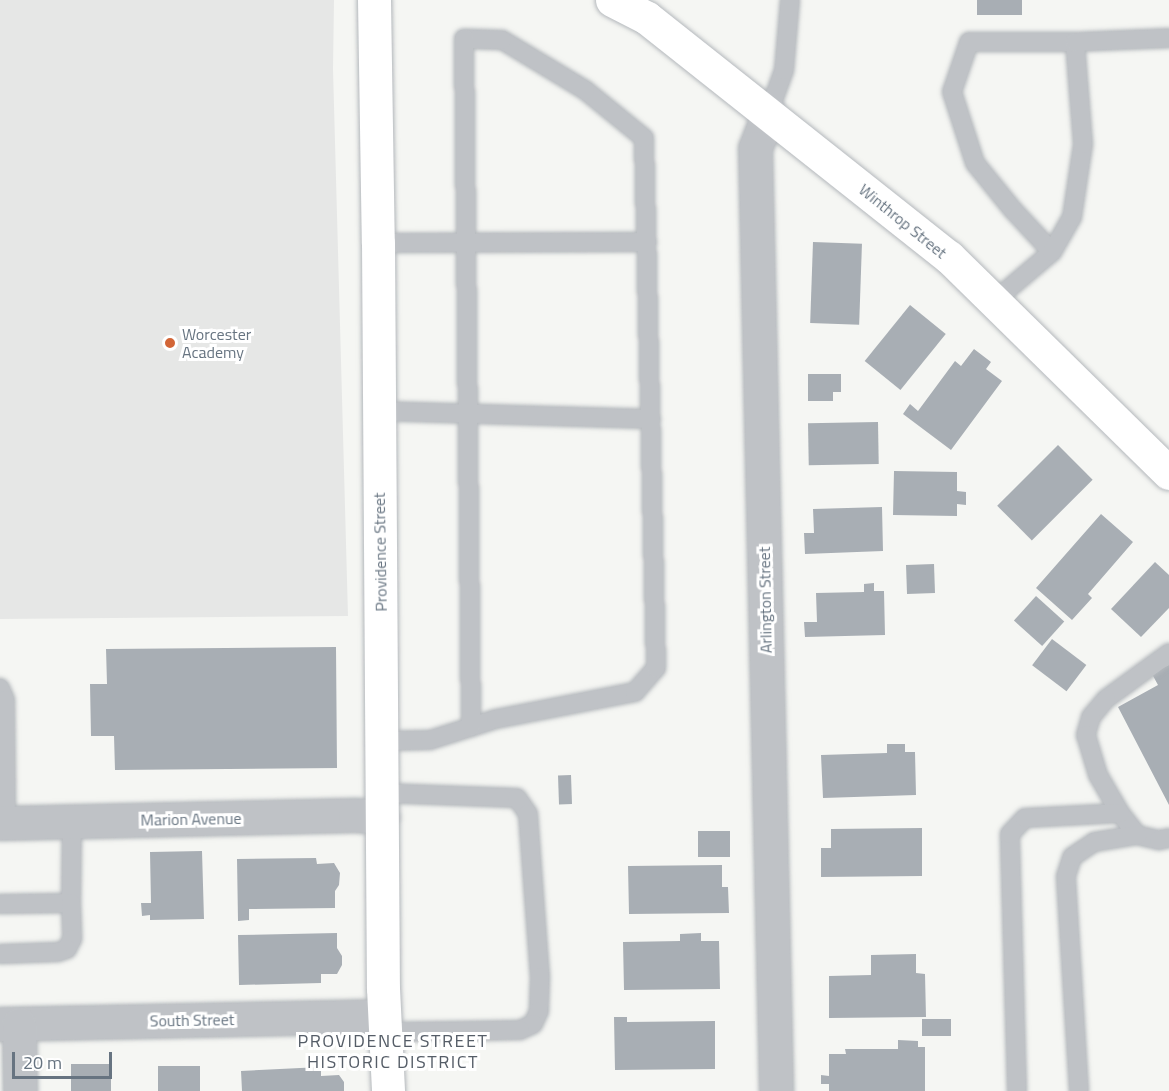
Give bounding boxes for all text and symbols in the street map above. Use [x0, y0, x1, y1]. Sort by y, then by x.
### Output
street label: Winthrop Street [855, 180, 951, 262]
place label: Worcester Academy [182, 324, 251, 362]
marker: Worcester Academy [163, 336, 177, 350]
street label: Providence Street [369, 492, 391, 612]
street label: Arlington Street [754, 547, 776, 653]
street label: Marion Avenue [140, 809, 242, 829]
street label: South Street [150, 1010, 234, 1030]
district label: PROVIDENCE STREET HISTORIC DISTRICT [298, 1031, 488, 1074]
scale bar [15, 1040, 116, 1078]
text: 20 m [23, 1049, 62, 1076]

